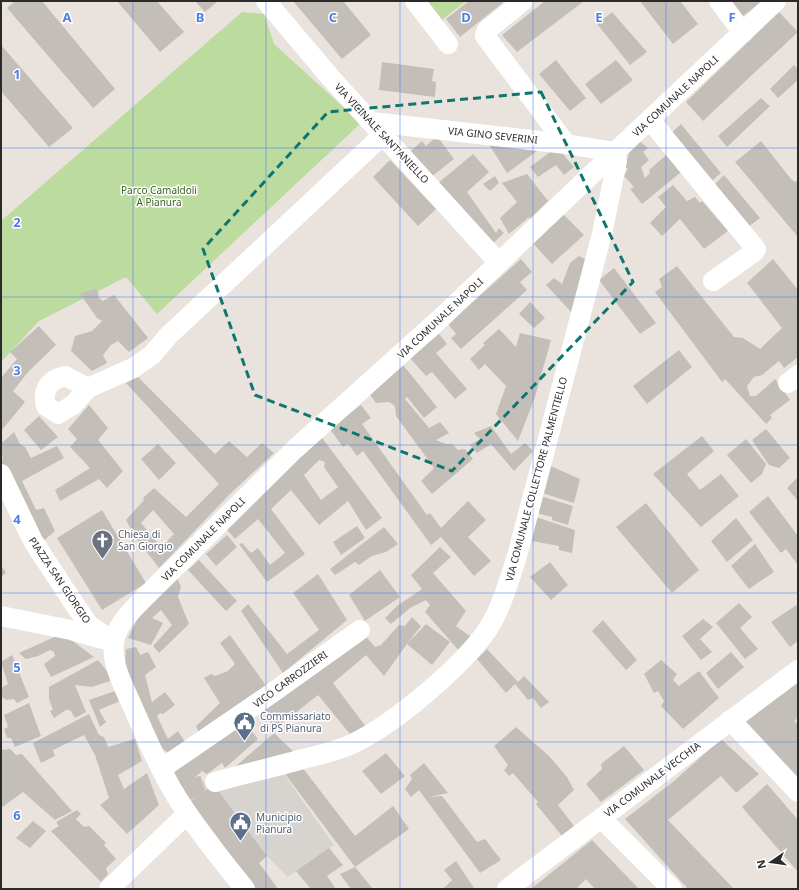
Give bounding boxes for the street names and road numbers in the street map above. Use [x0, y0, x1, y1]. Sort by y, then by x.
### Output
street label: VIA COMUNALE NAPOLI [629, 52, 721, 140]
street label: VIA VICINALE SANT'ANIELLO [332, 80, 432, 186]
street label: VIA GINO SEVERINI [447, 123, 539, 147]
street label: VIA COMUNALE NAPOLI [394, 274, 486, 362]
street label: VIA COMUNALE COLLETTORE PALMENTIELLO [502, 375, 570, 583]
street label: VIA COMUNALE NAPOLI [158, 494, 248, 584]
street label: PIAZZA SAN GIORGIO [26, 534, 94, 626]
street label: VICO CARROZZIERI [250, 647, 330, 711]
street label: VIA COMUNALE VECCHIA [601, 738, 704, 820]

